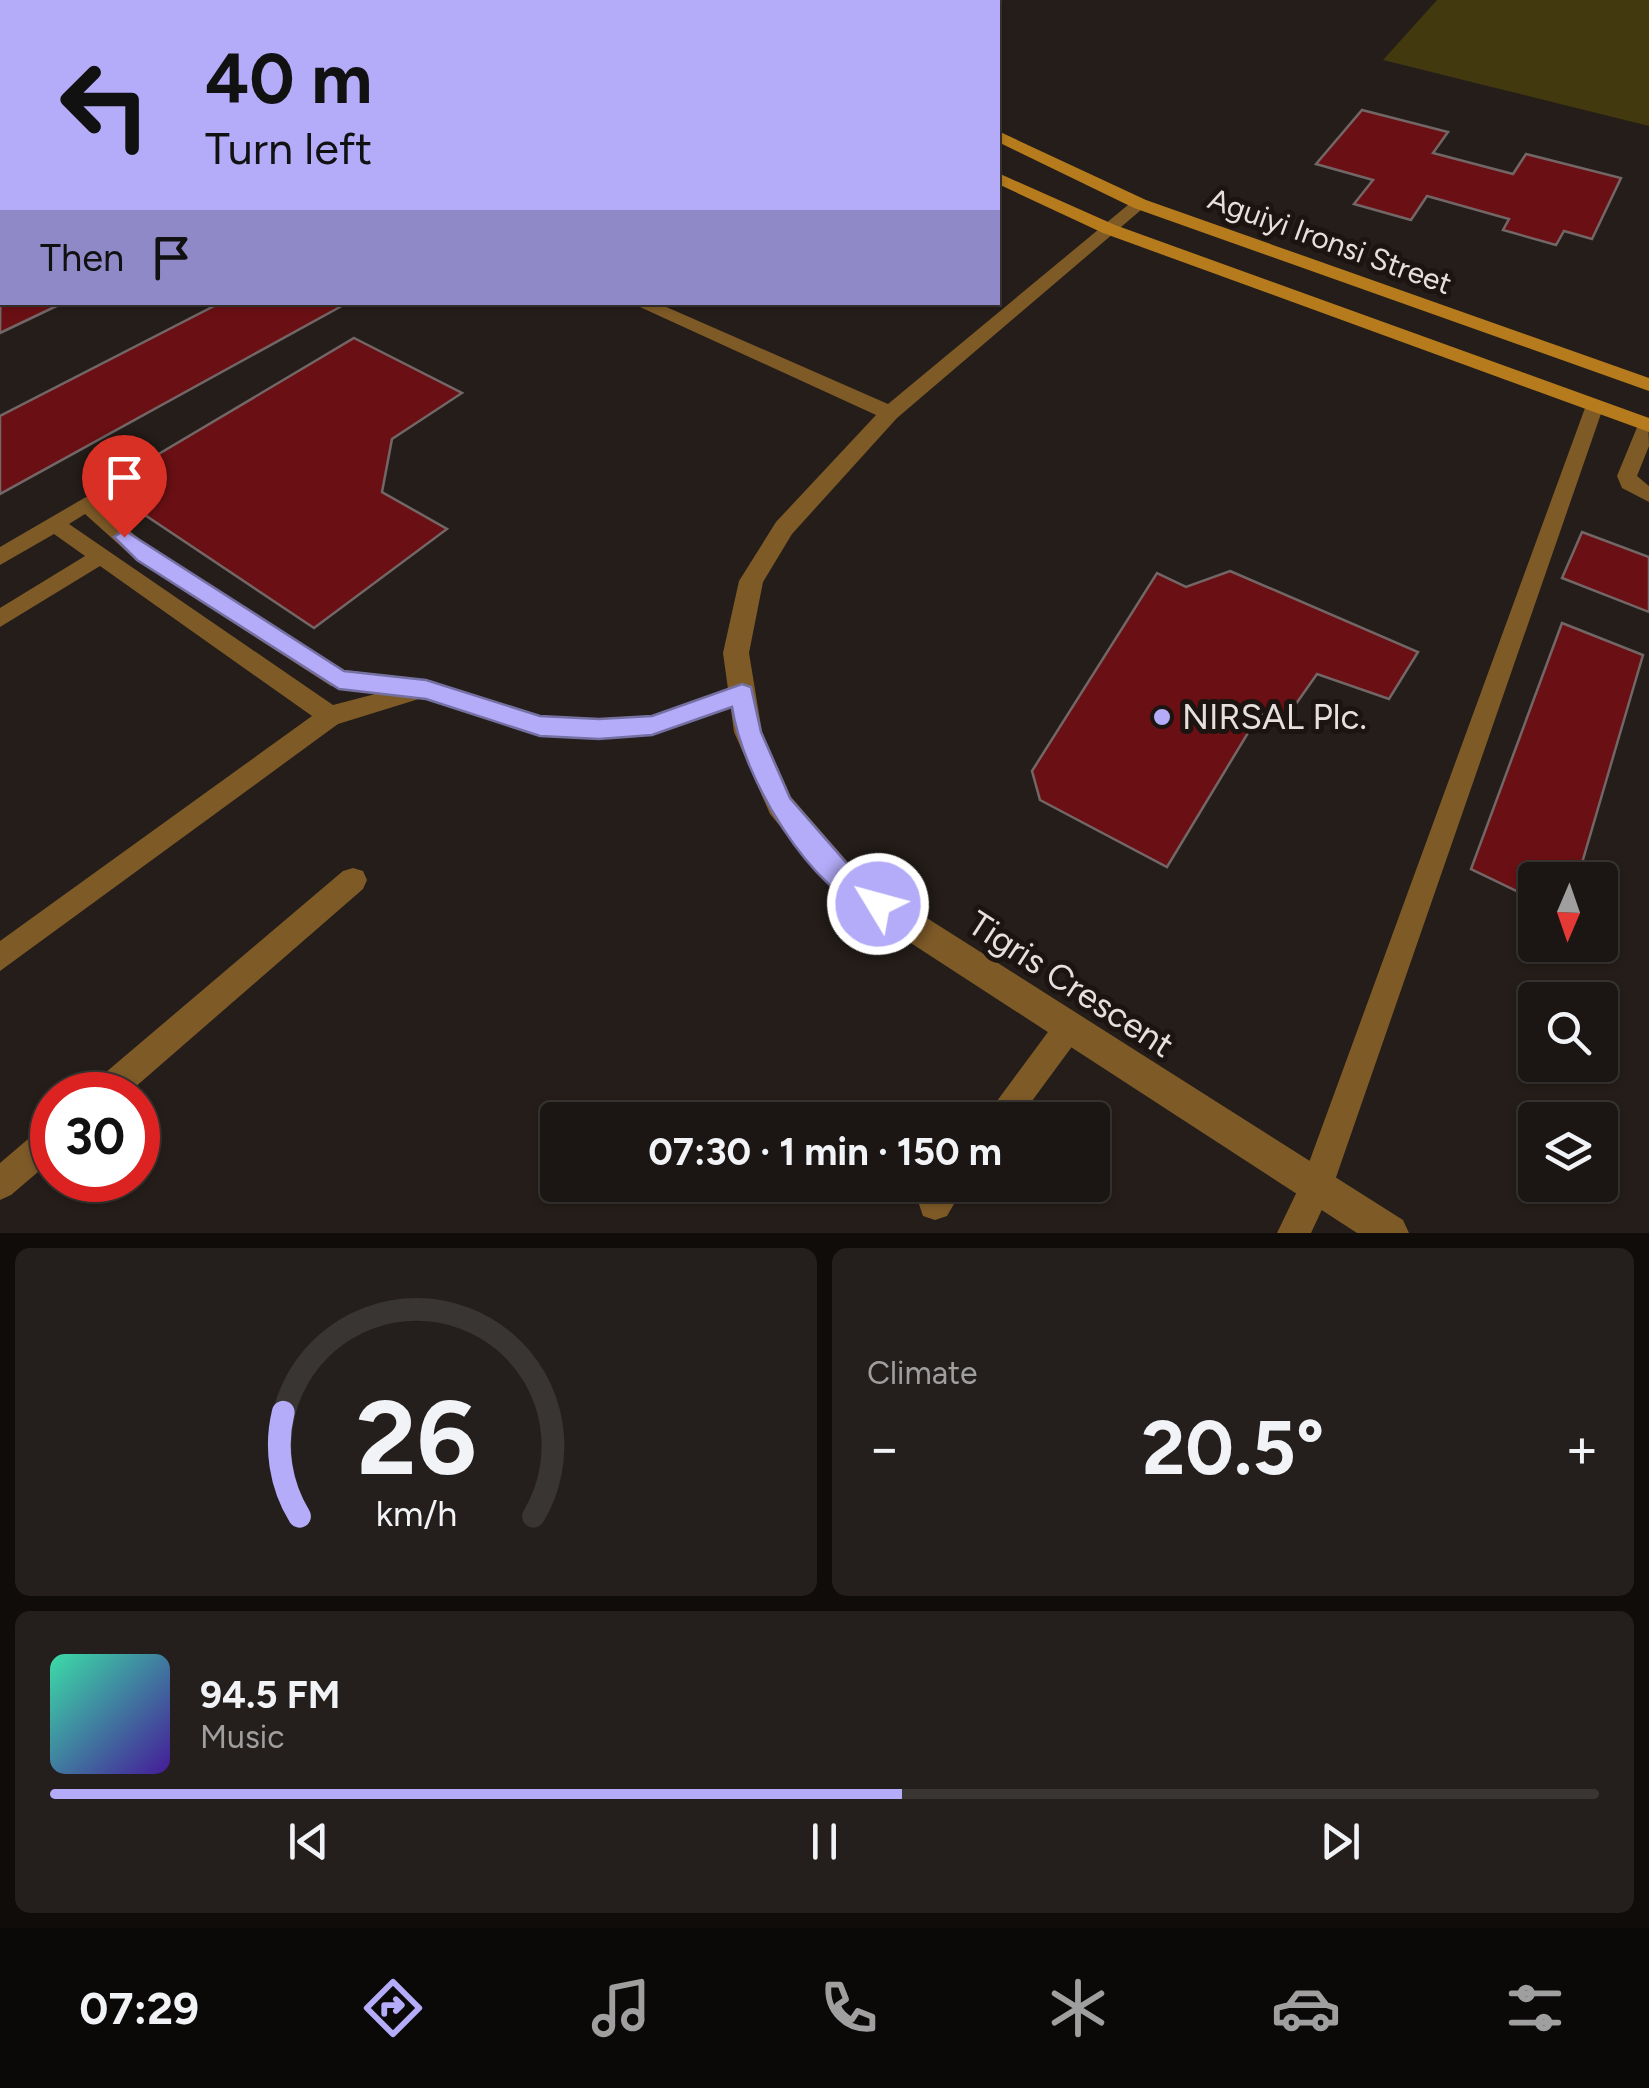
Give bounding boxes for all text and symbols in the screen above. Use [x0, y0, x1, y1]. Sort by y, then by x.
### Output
text: 40 m [205, 36, 372, 121]
icon: left [40, 40, 170, 170]
text: Turn left [205, 121, 372, 175]
street label: Aguiyi Ironsi Street [1203, 180, 1457, 302]
icon: arrive [144, 230, 199, 285]
text: Then [40, 235, 124, 281]
pin [82, 435, 167, 538]
icon: arrive [97, 450, 152, 505]
place label: NIRSAL Plc. [1182, 696, 1367, 738]
marker: NIRSAL Plc. [1151, 706, 1173, 728]
position arrow [826, 852, 930, 956]
north arrow [1518, 862, 1618, 962]
map controls [1518, 862, 1618, 1202]
street label: Tigris Crescent [961, 902, 1181, 1066]
button: search [1518, 982, 1618, 1082]
speed limit sign: 30 [30, 1072, 160, 1202]
button: layers [1518, 1102, 1618, 1202]
text: 07:30 · 1 min · 150 m [648, 1129, 1002, 1175]
text: Climate [867, 1354, 978, 1392]
text: 26 [356, 1375, 476, 1500]
text: 20.5° [1142, 1403, 1324, 1493]
text: − [867, 1415, 901, 1481]
text: + [1565, 1415, 1599, 1481]
text: km/h [375, 1492, 457, 1535]
text: 94.5 FM [200, 1672, 340, 1718]
text: Music [200, 1718, 285, 1756]
icon: previous [281, 1814, 336, 1869]
icon: pause [797, 1814, 852, 1869]
icon: next [1313, 1814, 1368, 1869]
icon: directions [358, 1973, 428, 2043]
icon: music [586, 1973, 656, 2043]
icon: phone [814, 1973, 884, 2043]
icon: climate [1043, 1973, 1113, 2043]
icon: car [1271, 1973, 1341, 2043]
icon: filters [1500, 1973, 1570, 2043]
text: 07:29 [79, 1981, 199, 2035]

